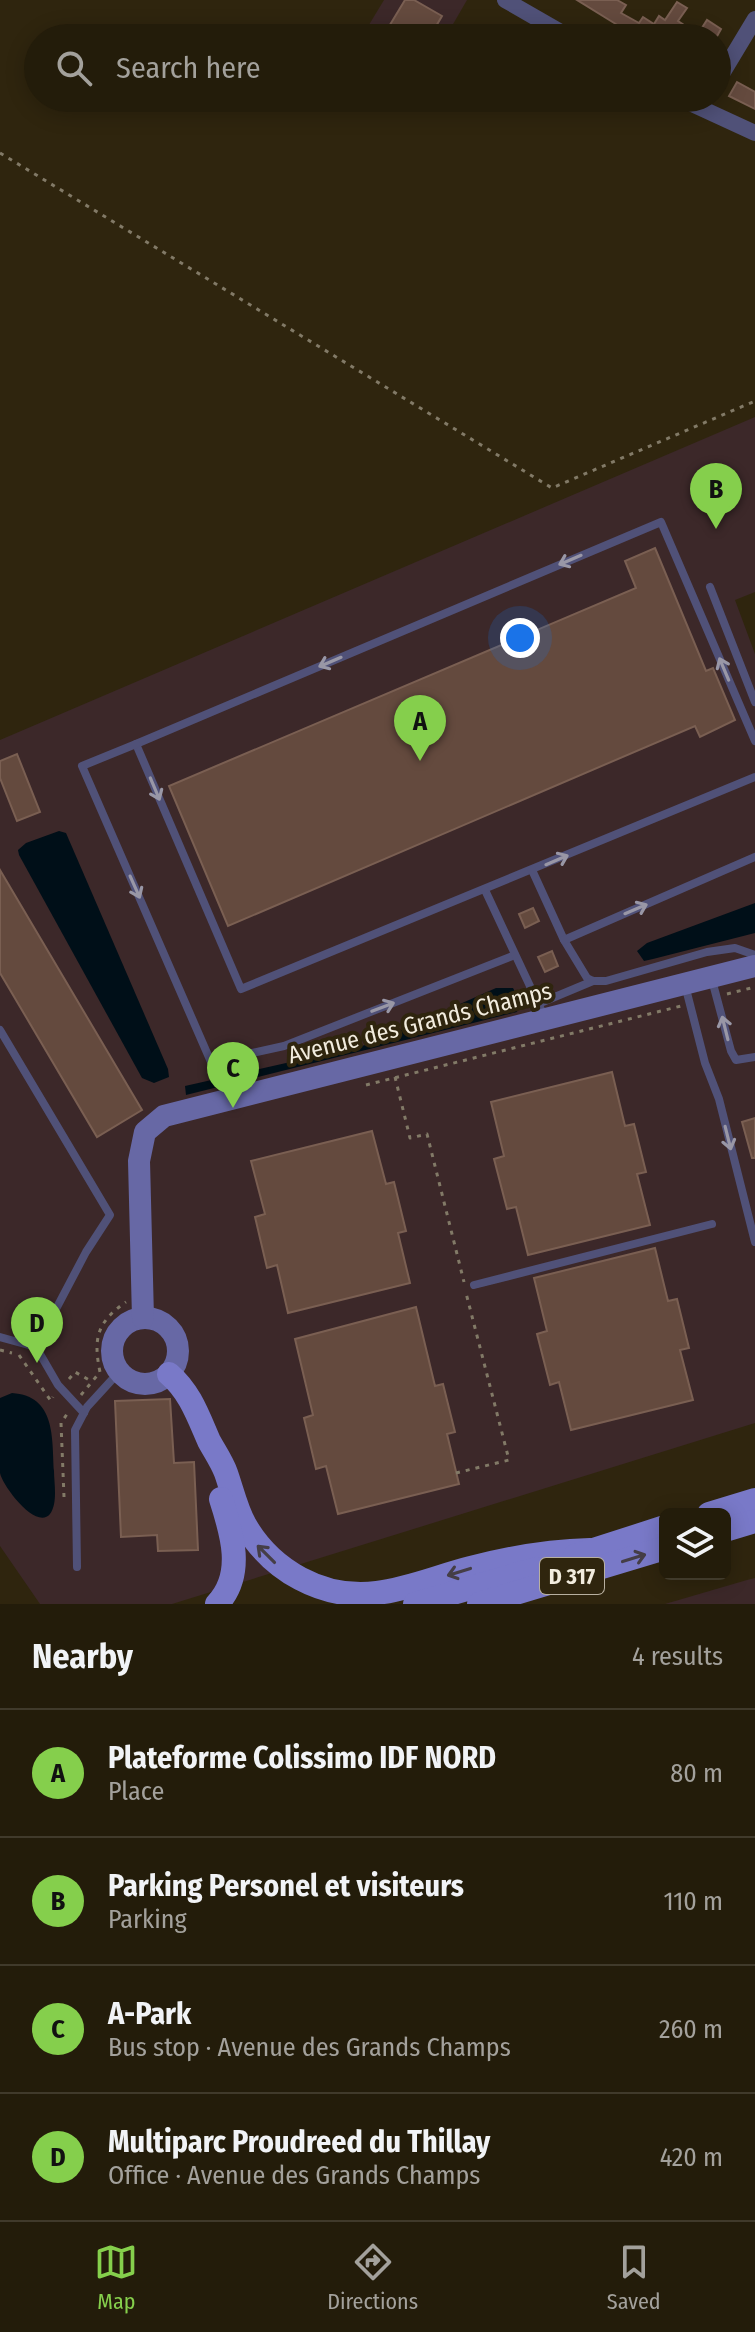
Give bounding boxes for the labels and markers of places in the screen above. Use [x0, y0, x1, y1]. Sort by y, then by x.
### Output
pin: B [690, 463, 742, 529]
pin: A [394, 695, 446, 761]
pin: C [207, 1042, 259, 1108]
pin: D [11, 1297, 63, 1363]

